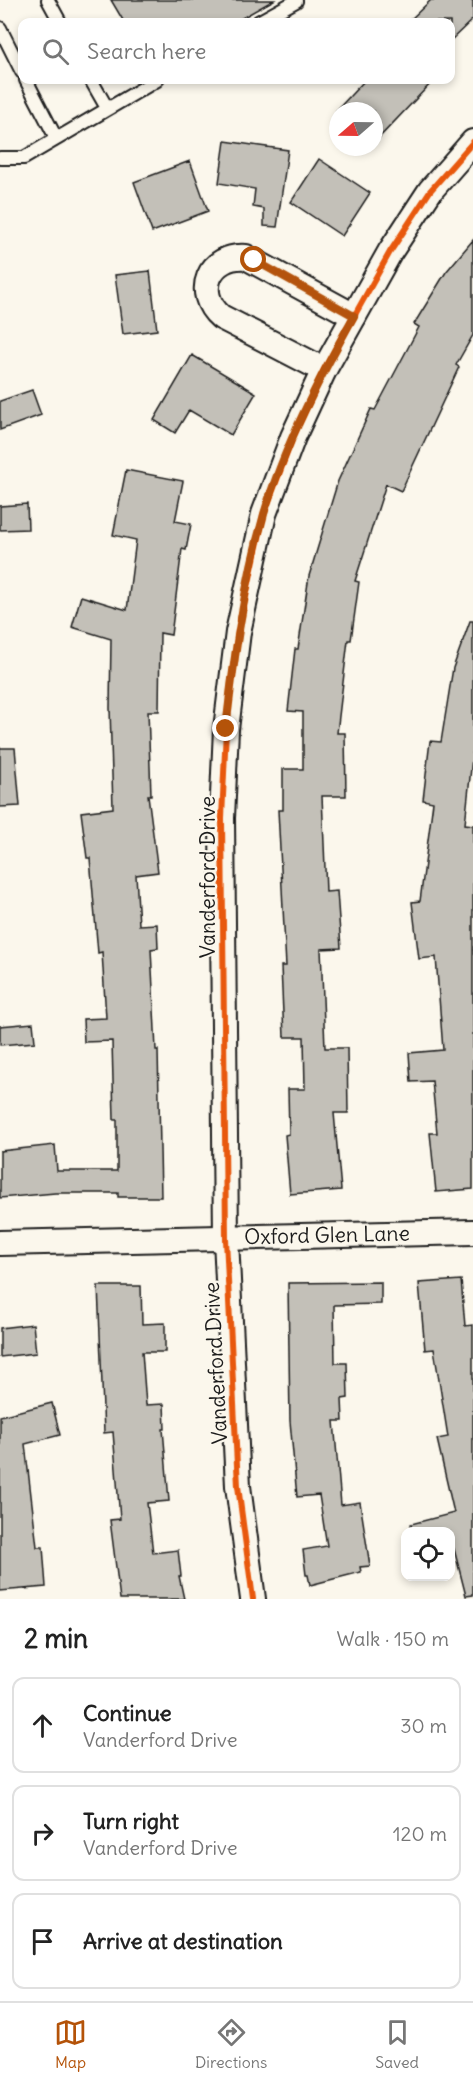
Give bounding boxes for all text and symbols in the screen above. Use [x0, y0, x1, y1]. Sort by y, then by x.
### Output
search box [18, 18, 455, 84]
icon: search [39, 35, 72, 68]
text: Search here [87, 37, 206, 65]
north arrow [329, 102, 383, 156]
route start [240, 246, 266, 272]
route end [212, 715, 238, 741]
street label: Vanderford Drive [194, 796, 221, 958]
street label: Oxford Glen Lane [244, 1219, 410, 1250]
street label: Vanderford Drive [198, 1281, 233, 1445]
map controls [401, 1527, 455, 1581]
button: locate [401, 1527, 455, 1581]
text: 2 min [24, 1622, 88, 1655]
text: Walk · 150 m [337, 1626, 449, 1651]
text: Continue [83, 1699, 172, 1727]
icon: ahead [26, 1709, 59, 1742]
text: 30 m [400, 1713, 447, 1738]
text: Vanderford Drive [83, 1727, 238, 1752]
text: Turn right [83, 1807, 179, 1835]
icon: right [26, 1817, 59, 1850]
text: 120 m [393, 1821, 447, 1846]
text: Vanderford Drive [83, 1835, 238, 1860]
icon: arrive [26, 1925, 59, 1958]
text: Arrive at destination [83, 1927, 283, 1955]
tab: Map [54, 2016, 87, 2072]
tab: Directions [195, 2016, 267, 2072]
tab: Saved [375, 2016, 419, 2072]

